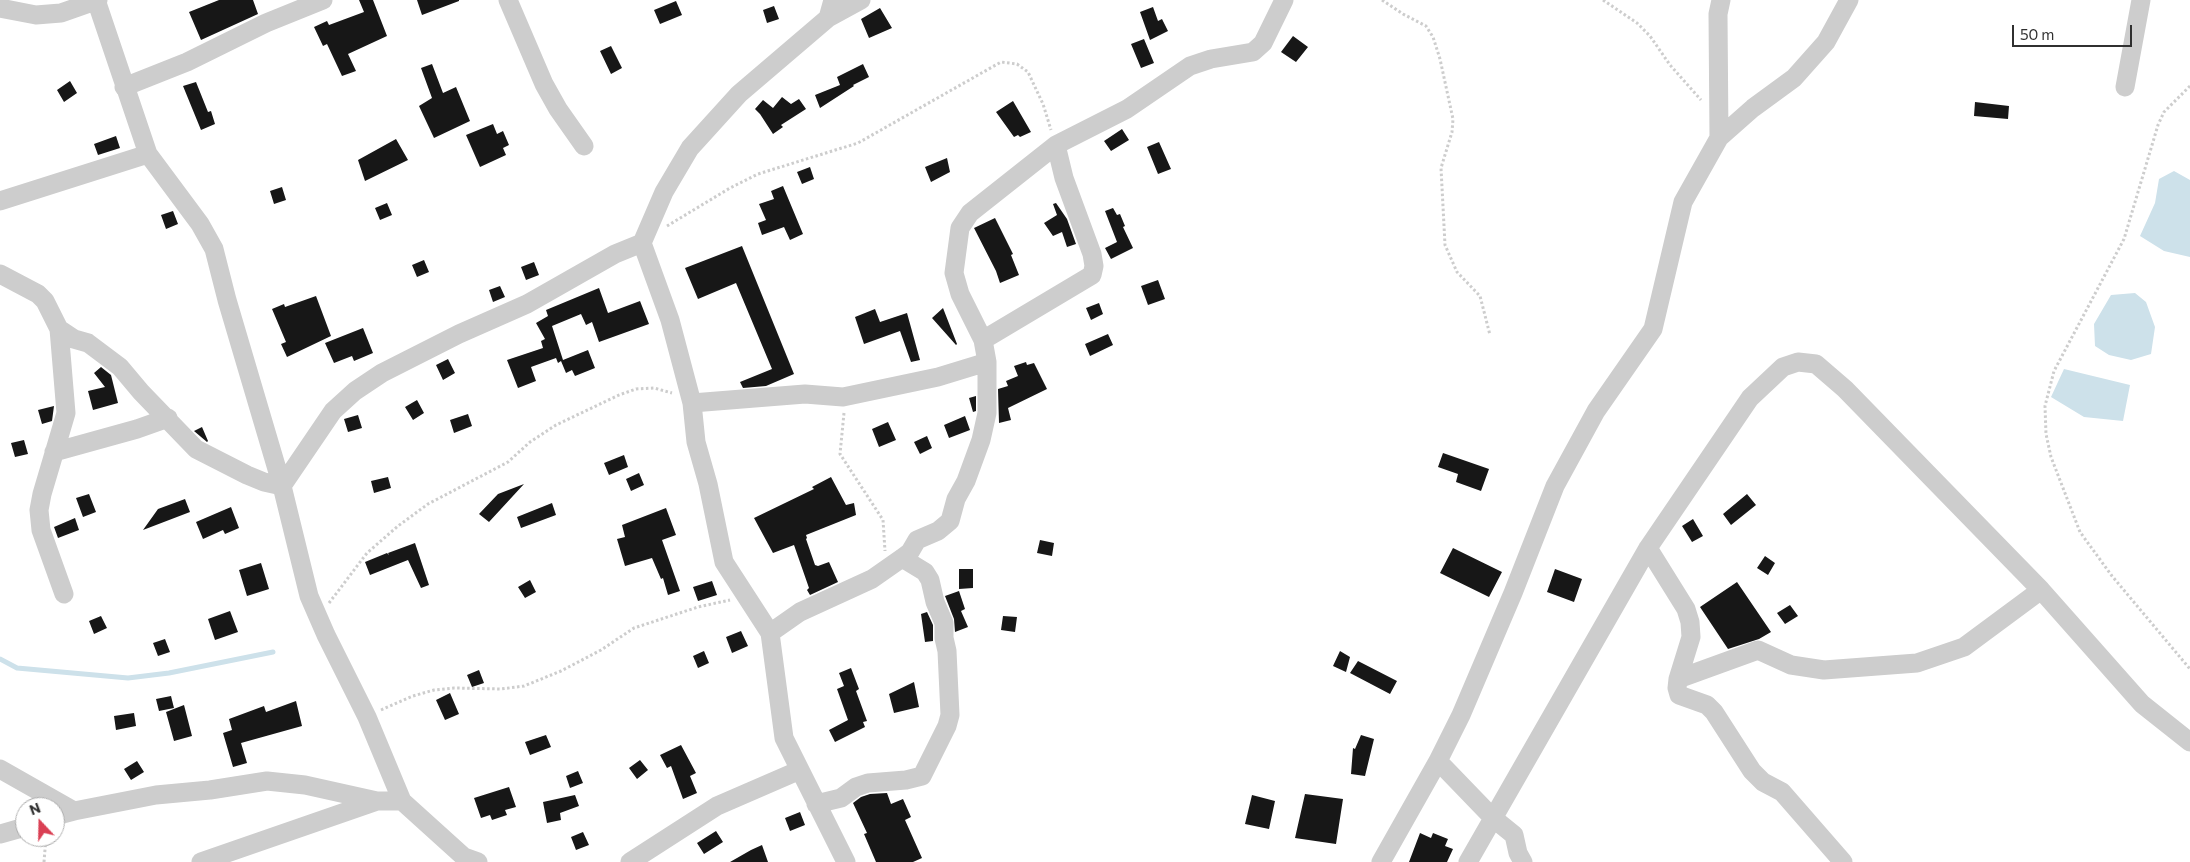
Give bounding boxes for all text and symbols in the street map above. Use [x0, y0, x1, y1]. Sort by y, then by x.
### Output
scale bar [2015, 15, 2135, 47]
text: 50 m [2020, 25, 2054, 43]
north arrow [15, 797, 65, 847]
text: N [27, 799, 43, 818]

